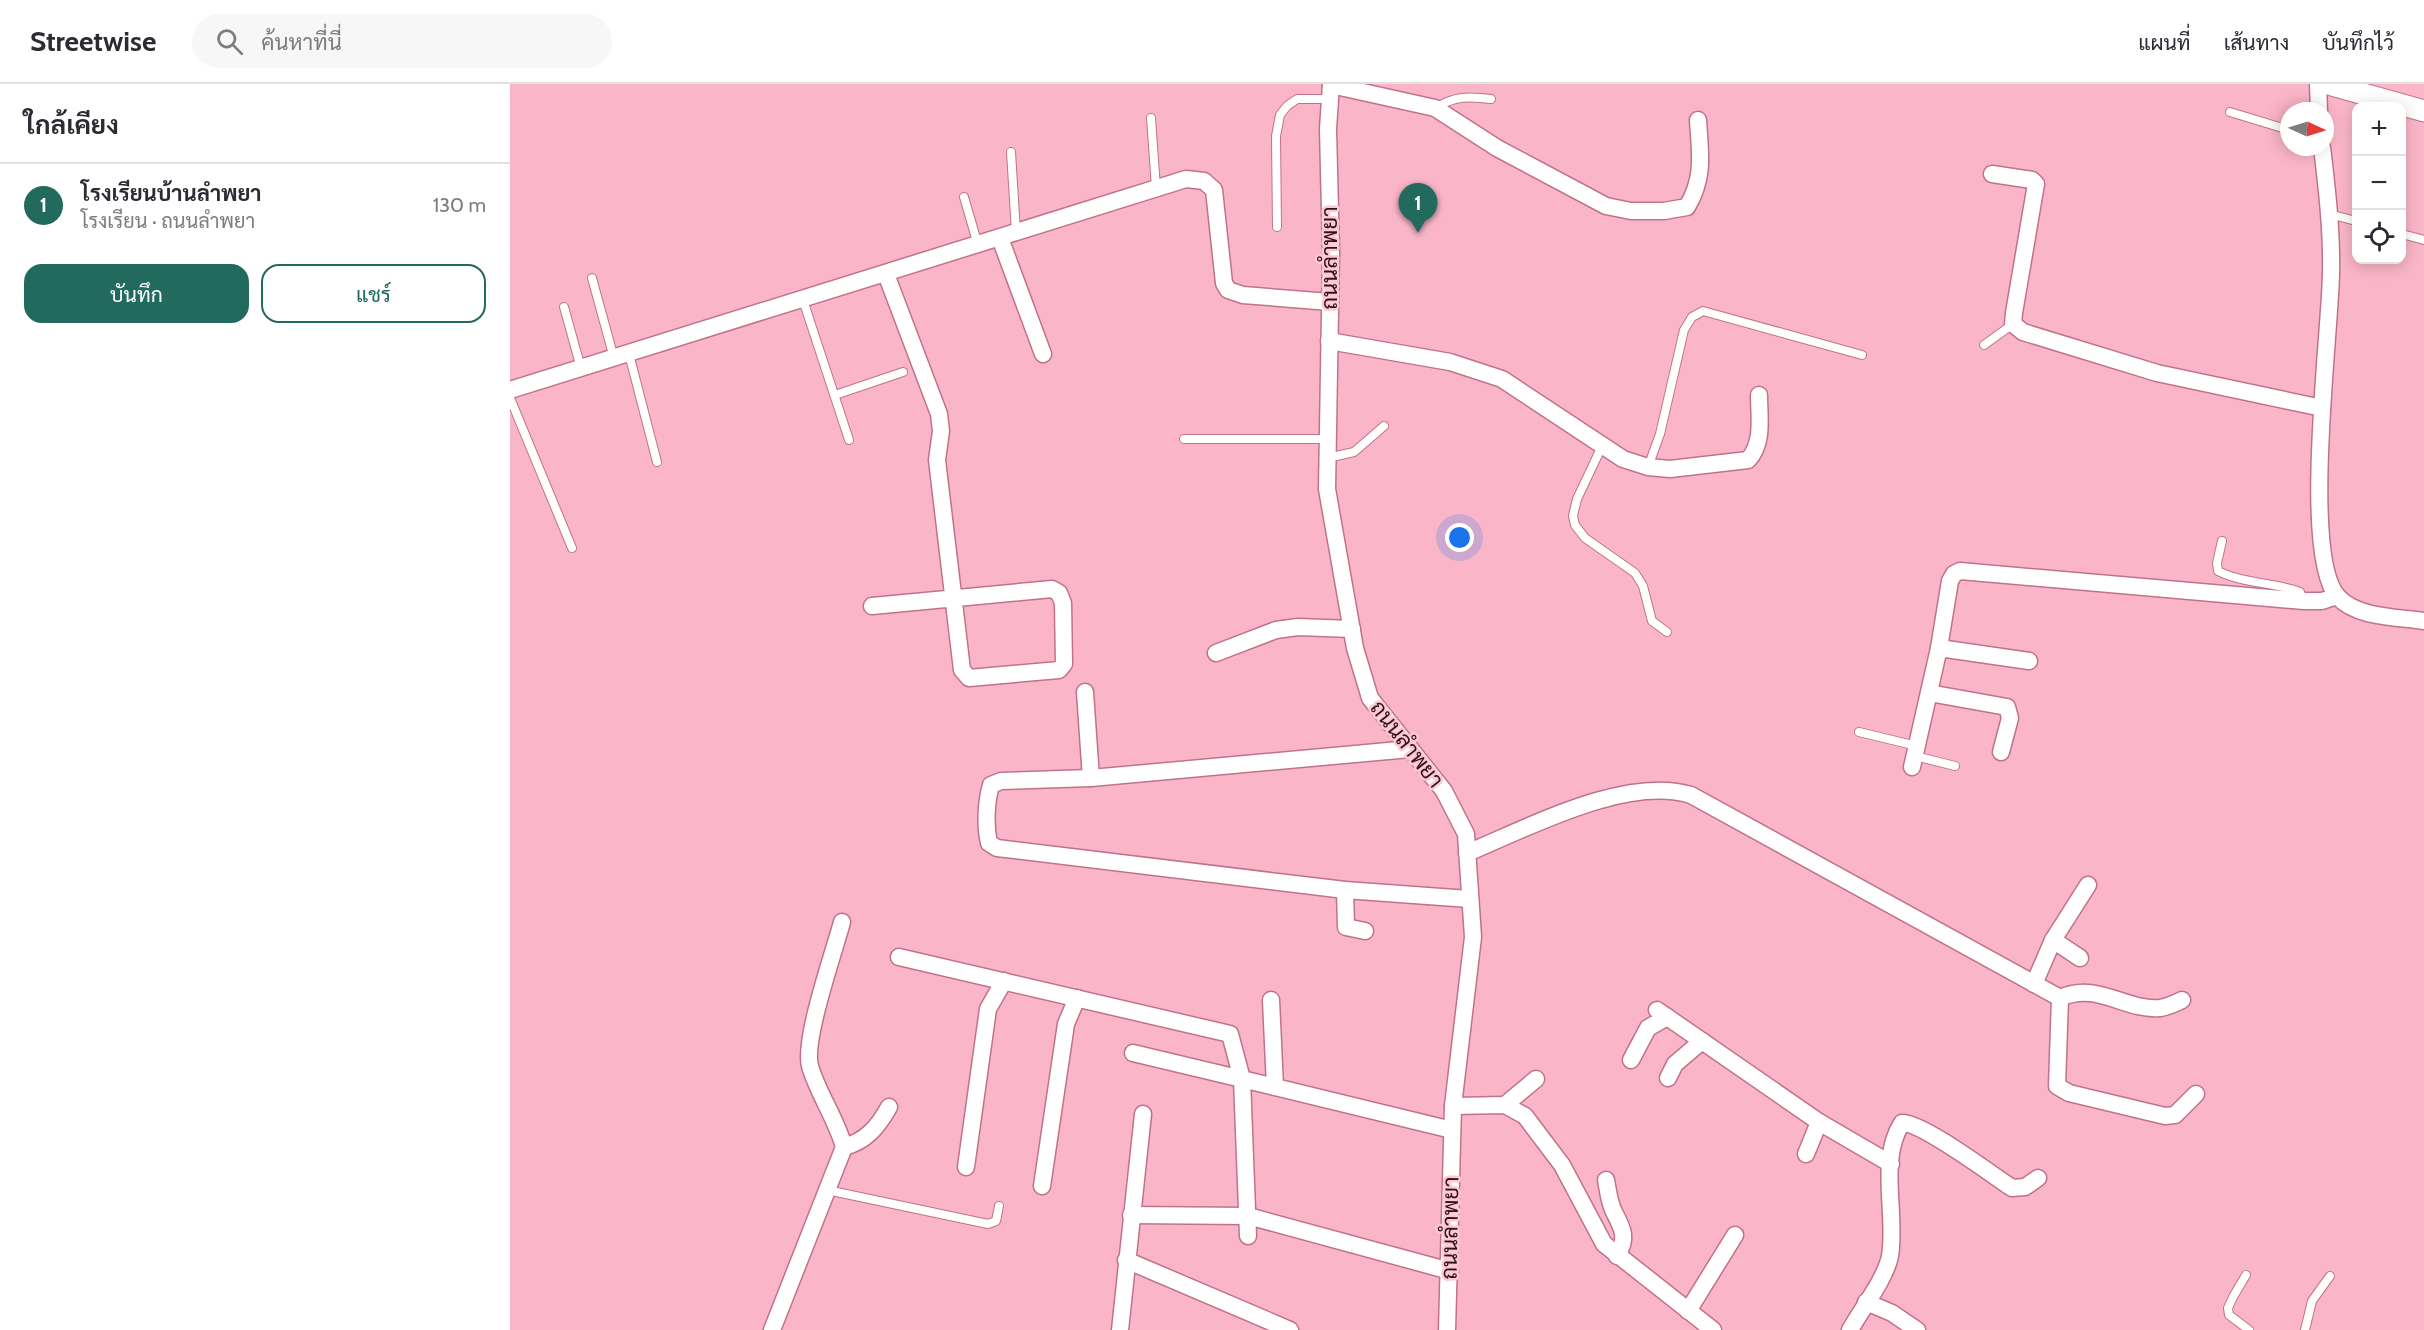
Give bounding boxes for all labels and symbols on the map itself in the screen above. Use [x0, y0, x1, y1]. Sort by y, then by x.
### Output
north arrow [2280, 102, 2334, 156]
pin: 1 [1398, 184, 1438, 233]
street label: ถนนลำพยา [1316, 206, 1343, 310]
your location [1445, 523, 1474, 552]
street label: ถนนลำพยา [1365, 695, 1449, 793]
street label: ถนนลำพยา [1436, 1176, 1464, 1280]

